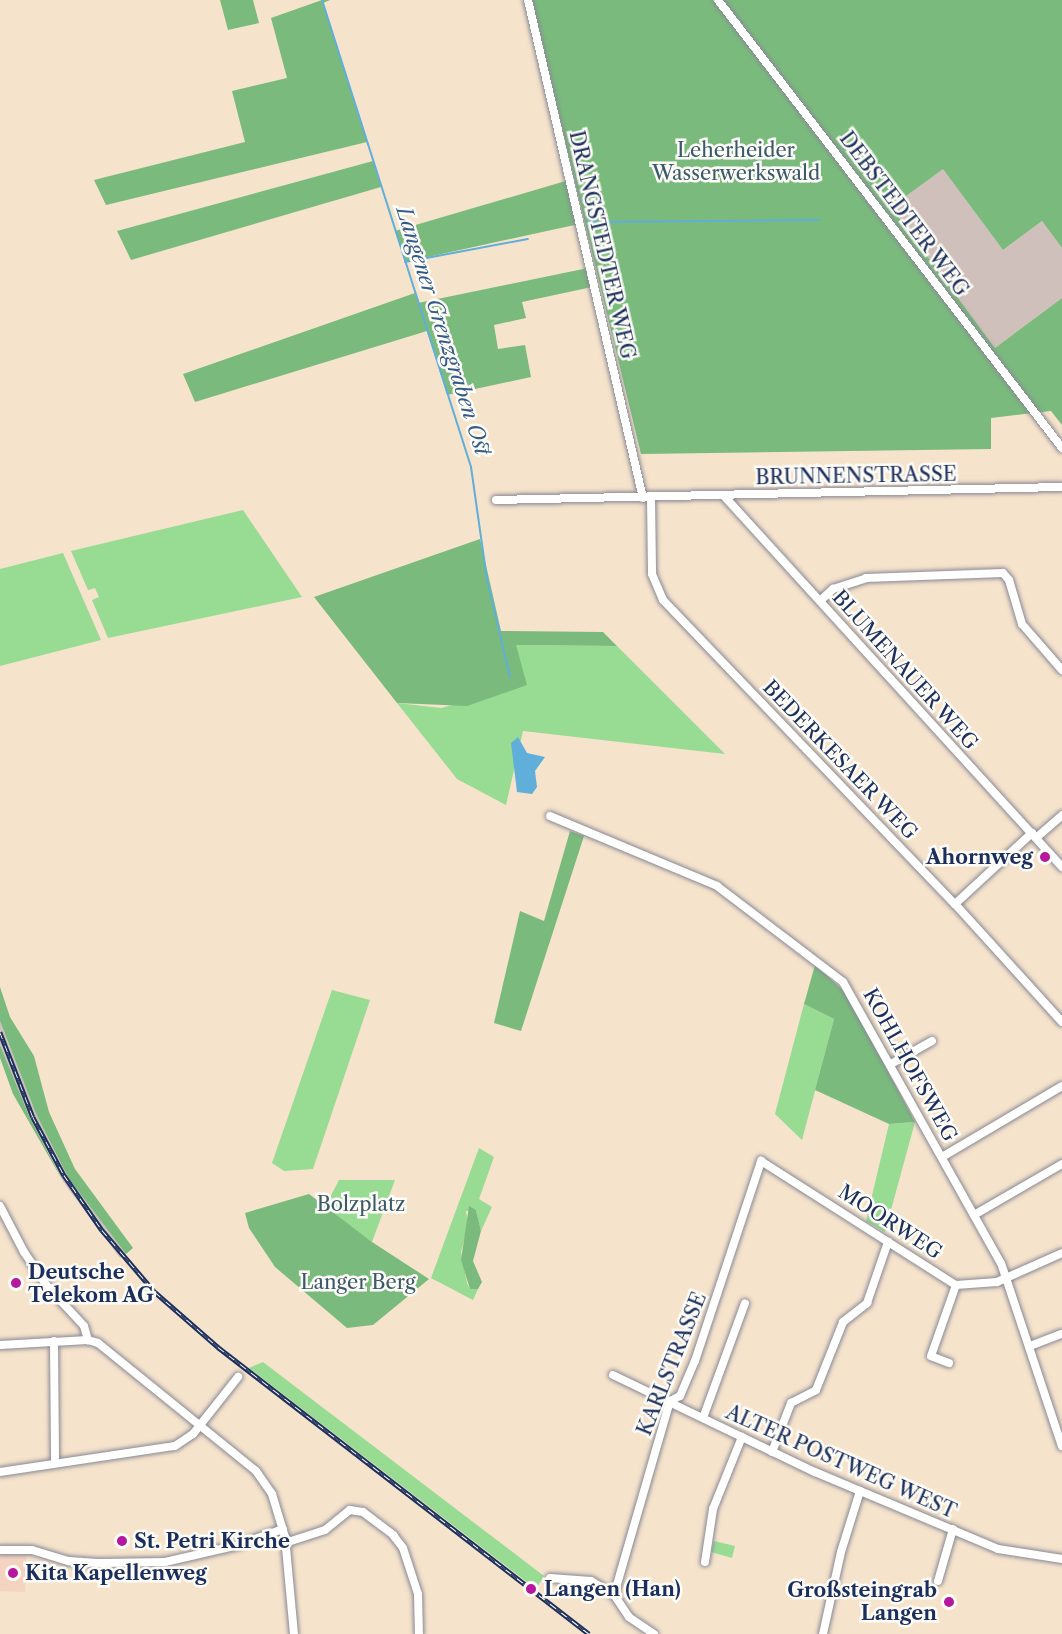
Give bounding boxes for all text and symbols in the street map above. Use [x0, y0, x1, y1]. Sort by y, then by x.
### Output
street label: DEBSTEDTER WEG [834, 126, 974, 302]
street label: DRANGSTEDTER WEG [564, 128, 640, 362]
park label: Leherheider Wasserwerkswald [652, 139, 820, 186]
water label: Langener Grenzgraben Ost [391, 203, 495, 459]
street label: BRUNNENSTRASSE [755, 462, 957, 490]
street label: BLUMENAUER WEG [827, 585, 983, 755]
street label: BEDERKESAER WEG [757, 675, 923, 845]
place label: Ahornweg [926, 845, 1033, 869]
marker: Ahornweg [1038, 850, 1052, 864]
street label: KOHLHOFSWEG [858, 984, 962, 1146]
street label: MOORWEG [834, 1180, 946, 1264]
park label: Bolzplatz [317, 1192, 405, 1216]
place label: Deutsche Telekom AG [28, 1260, 155, 1307]
park label: Langer Berg [300, 1270, 416, 1294]
marker: Deutsche Telekom AG [9, 1276, 23, 1290]
street label: KARLSTRASSE [632, 1289, 712, 1439]
street label: ALTER POSTWEG WEST [721, 1400, 961, 1524]
place label: St. Petri Kirche [134, 1529, 290, 1553]
marker: St. Petri Kirche [115, 1534, 129, 1548]
place label: Kita Kapellenweg [25, 1561, 207, 1585]
marker: Kita Kapellenweg [6, 1566, 20, 1580]
place label: Langen (Han) [544, 1577, 681, 1601]
place label: Großsteingrab Langen [787, 1578, 937, 1625]
marker: Langen (Han) [522, 1580, 540, 1598]
marker: Großsteingrab Langen [942, 1595, 956, 1609]

